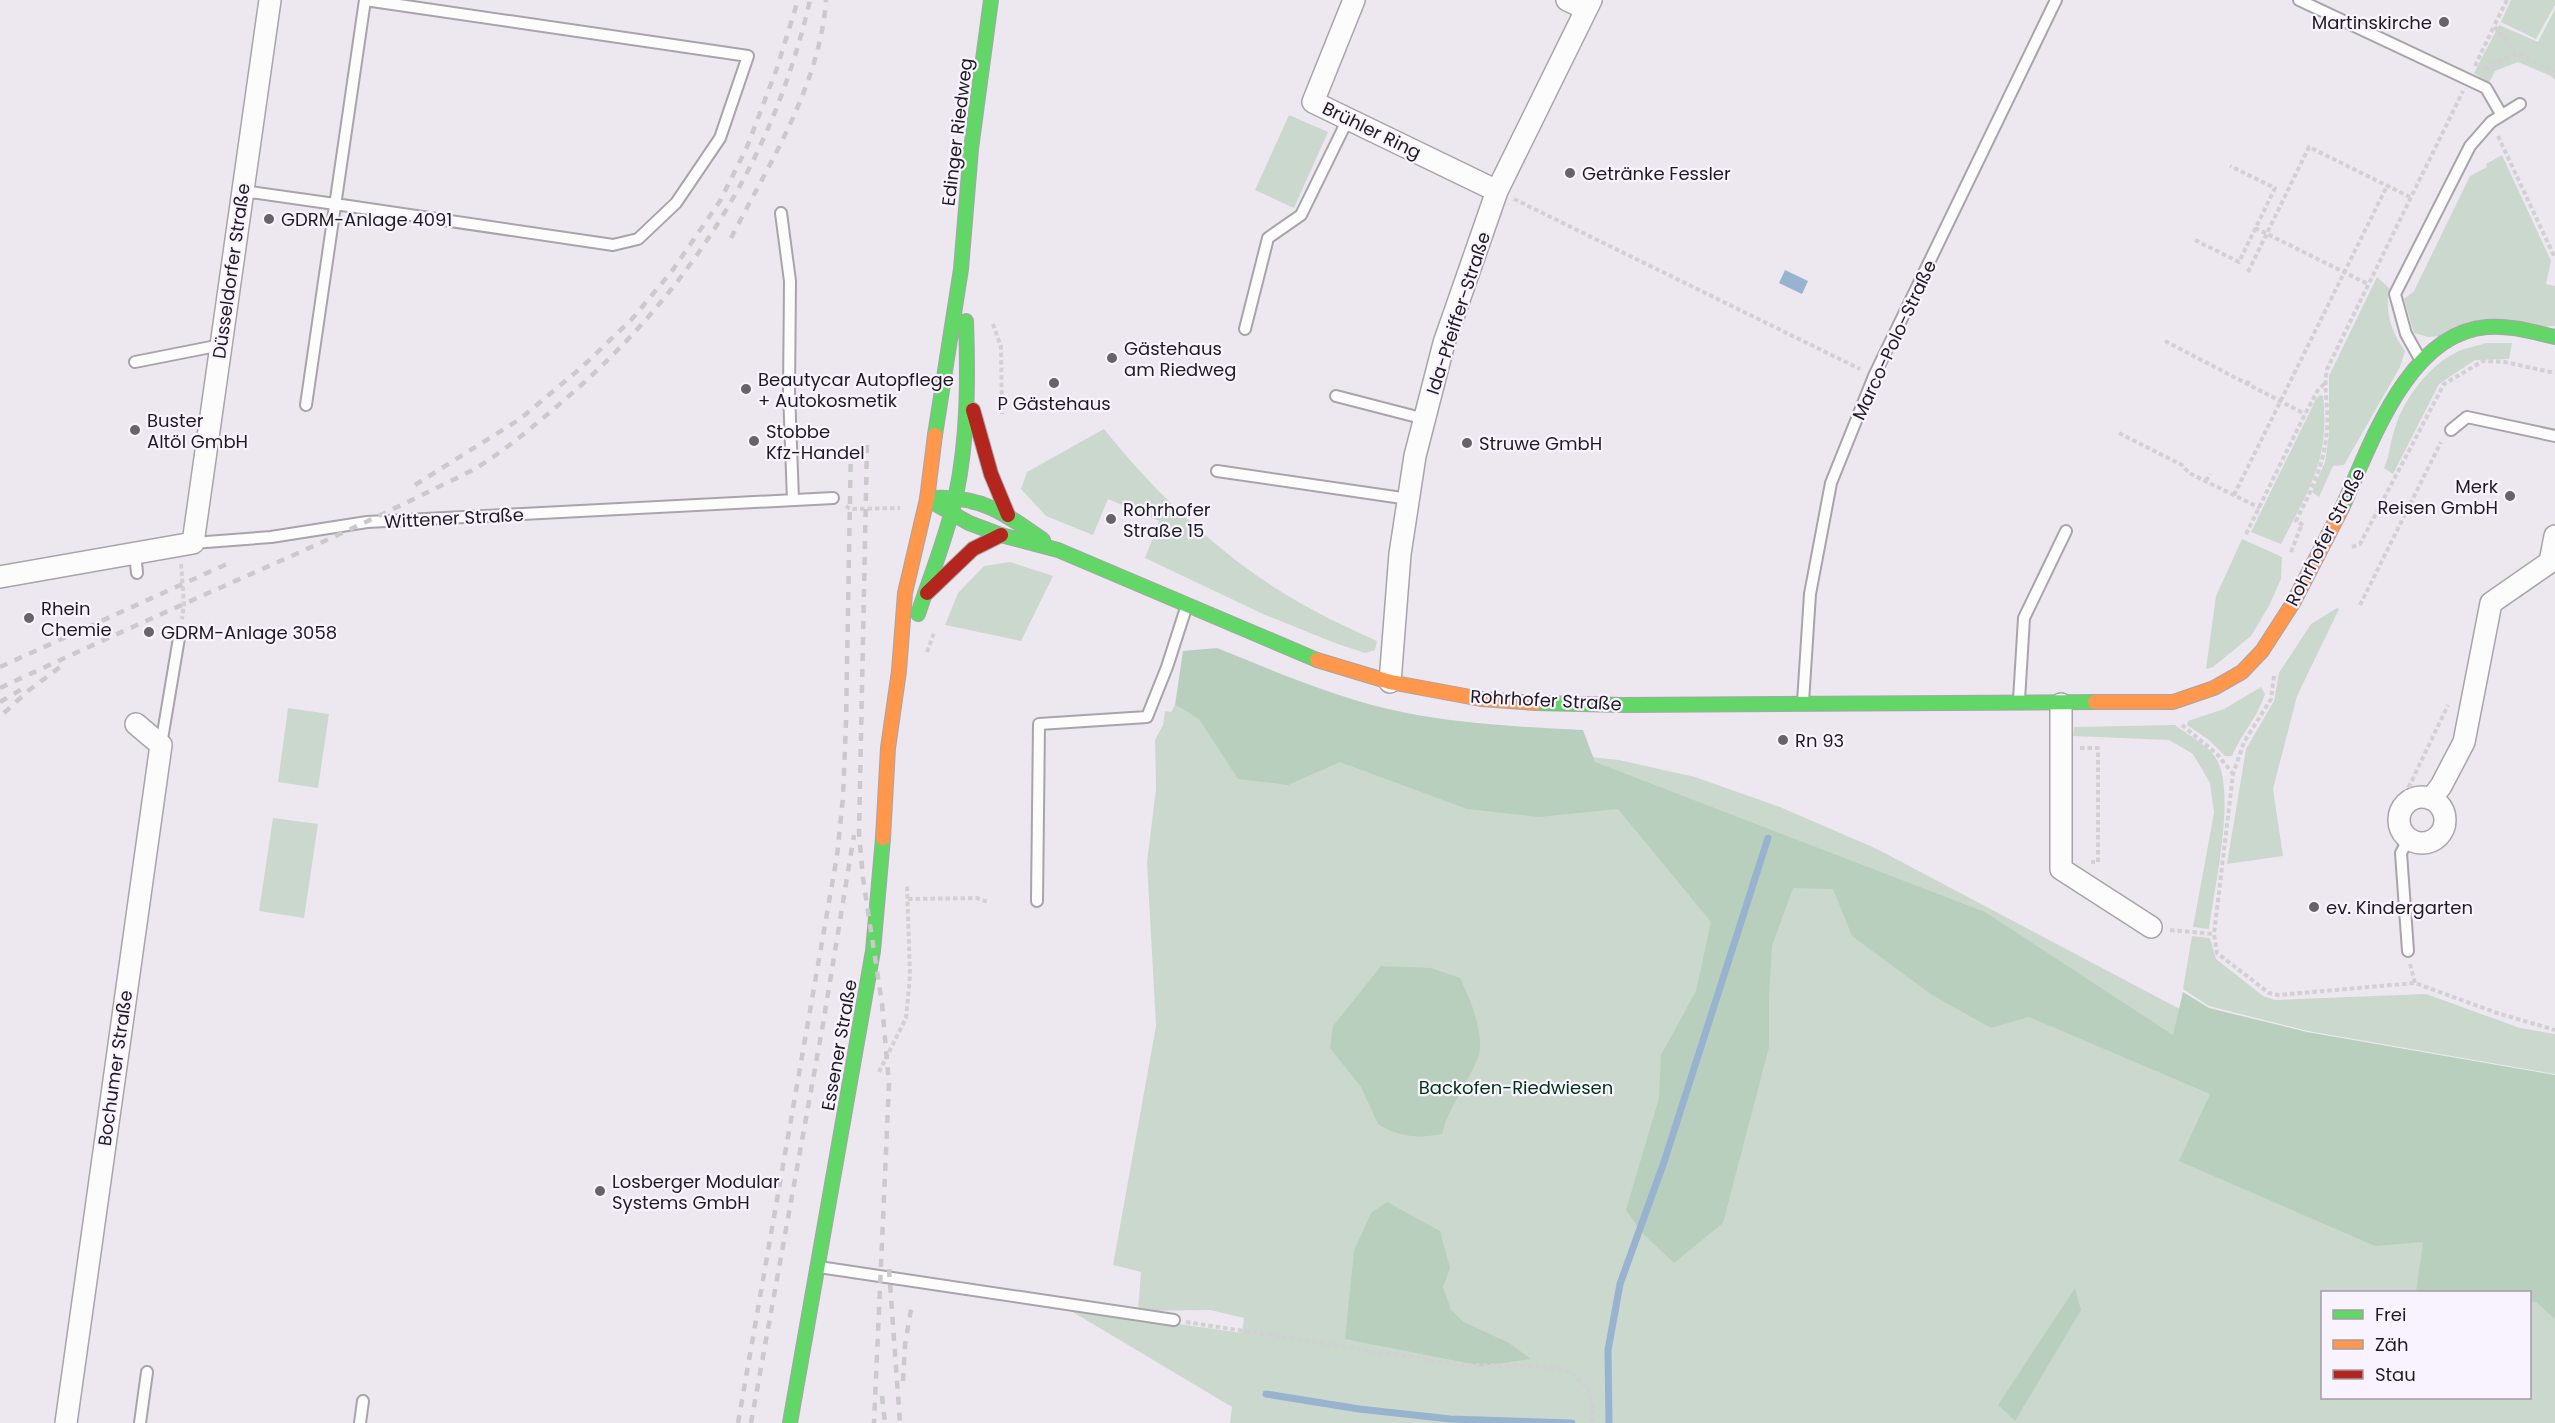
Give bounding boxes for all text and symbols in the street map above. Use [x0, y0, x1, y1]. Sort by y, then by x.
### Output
place label: Martinskirche [2312, 10, 2432, 35]
marker: Martinskirche [2437, 15, 2451, 29]
street label: Edinger Riedweg [936, 57, 978, 207]
street label: Brühler Ring [1318, 95, 1426, 165]
place label: Getränke Fessler [1582, 161, 1731, 186]
marker: Getränke Fessler [1563, 166, 1577, 180]
street label: Düsseldorfer Straße [206, 182, 256, 360]
place label: GDRM-Anlage 4091 [281, 207, 452, 232]
marker: GDRM-Anlage 4091 [262, 212, 276, 226]
street label: Ida-Pfeiffer-Straße [1420, 228, 1496, 398]
street label: Marco-Polo-Straße [1846, 256, 1942, 424]
place label: Gästehaus am Riedweg [1124, 336, 1236, 382]
marker: Gästehaus am Riedweg [1105, 351, 1119, 365]
place label: Beautycar Autopflege + Autokosmetik [758, 367, 954, 413]
marker: P Gästehaus [1047, 376, 1061, 390]
marker: Beautycar Autopflege + Autokosmetik [739, 382, 753, 396]
place label: P Gästehaus [997, 391, 1111, 416]
place label: Buster Altöl GmbH [147, 408, 248, 454]
place label: Stobbe Kfz-Handel [766, 419, 865, 465]
marker: Buster Altöl GmbH [128, 423, 142, 437]
place label: Struwe GmbH [1479, 431, 1602, 456]
marker: Stobbe Kfz-Handel [747, 434, 761, 448]
marker: Struwe GmbH [1460, 436, 1474, 450]
street label: Rohrhofer Straße [2279, 464, 2371, 610]
place label: Merk Reisen GmbH [2377, 474, 2499, 520]
marker: Merk Reisen GmbH [2503, 489, 2517, 503]
place label: Rohrhofer Straße 15 [1123, 497, 1211, 543]
street label: Wittener Straße [383, 502, 525, 534]
marker: Rohrhofer Straße 15 [1104, 512, 1118, 526]
place label: Rhein Chemie [41, 596, 112, 642]
marker: Rhein Chemie [22, 611, 36, 625]
place label: GDRM-Anlage 3058 [161, 620, 337, 645]
marker: GDRM-Anlage 3058 [142, 625, 156, 639]
street label: Rohrhofer Straße [1470, 684, 1622, 716]
place label: Rn 93 [1795, 728, 1844, 753]
marker: Rn 93 [1776, 733, 1790, 747]
place label: ev. Kindergarten [2326, 895, 2473, 920]
marker: ev. Kindergarten [2307, 900, 2321, 914]
street label: Essener Straße [815, 977, 863, 1113]
street label: Bochumer Straße [92, 988, 138, 1148]
park label: Backofen-Riedwiesen [1419, 1075, 1613, 1100]
place label: Losberger Modular Systems GmbH [612, 1169, 780, 1215]
marker: Losberger Modular Systems GmbH [593, 1184, 607, 1198]
legend [2321, 1291, 2531, 1399]
text: Frei [2375, 1302, 2406, 1327]
text: Zäh [2375, 1332, 2408, 1357]
text: Stau [2375, 1362, 2416, 1387]

